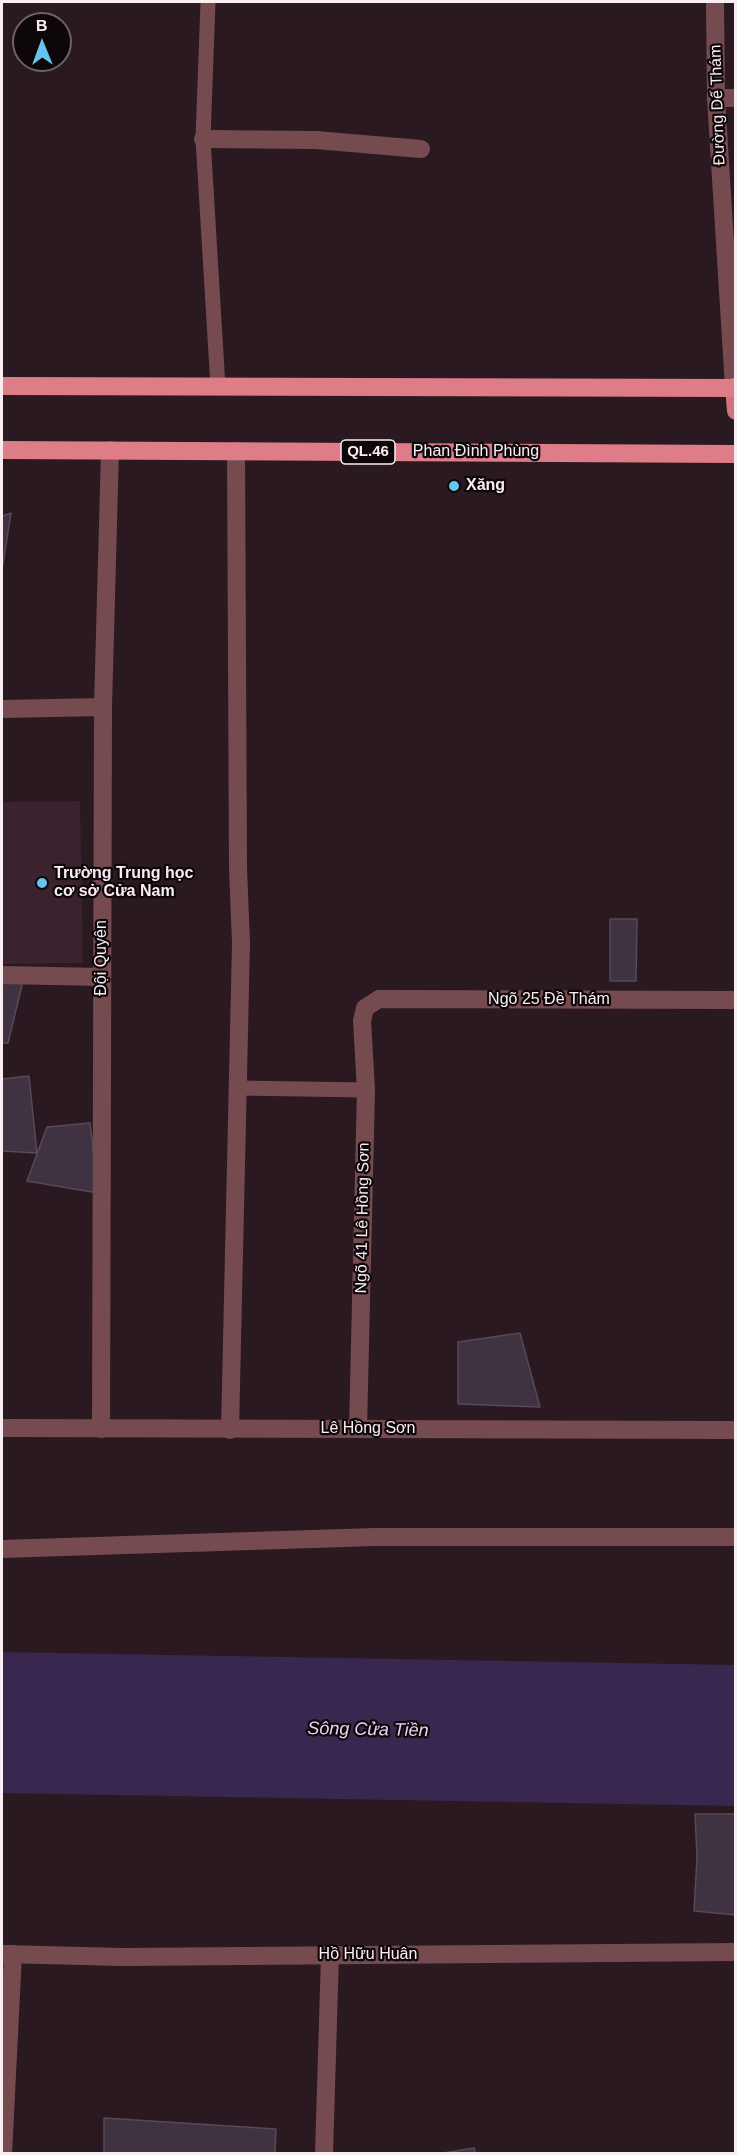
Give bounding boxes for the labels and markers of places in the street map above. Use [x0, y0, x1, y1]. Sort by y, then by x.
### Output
place label: Xăng [466, 476, 505, 496]
marker: Xăng [447, 479, 461, 493]
place label: Trường Trung học cơ sở Cửa Nam [54, 864, 193, 902]
marker: Trường Trung học cơ sở Cửa Nam [35, 876, 49, 890]

